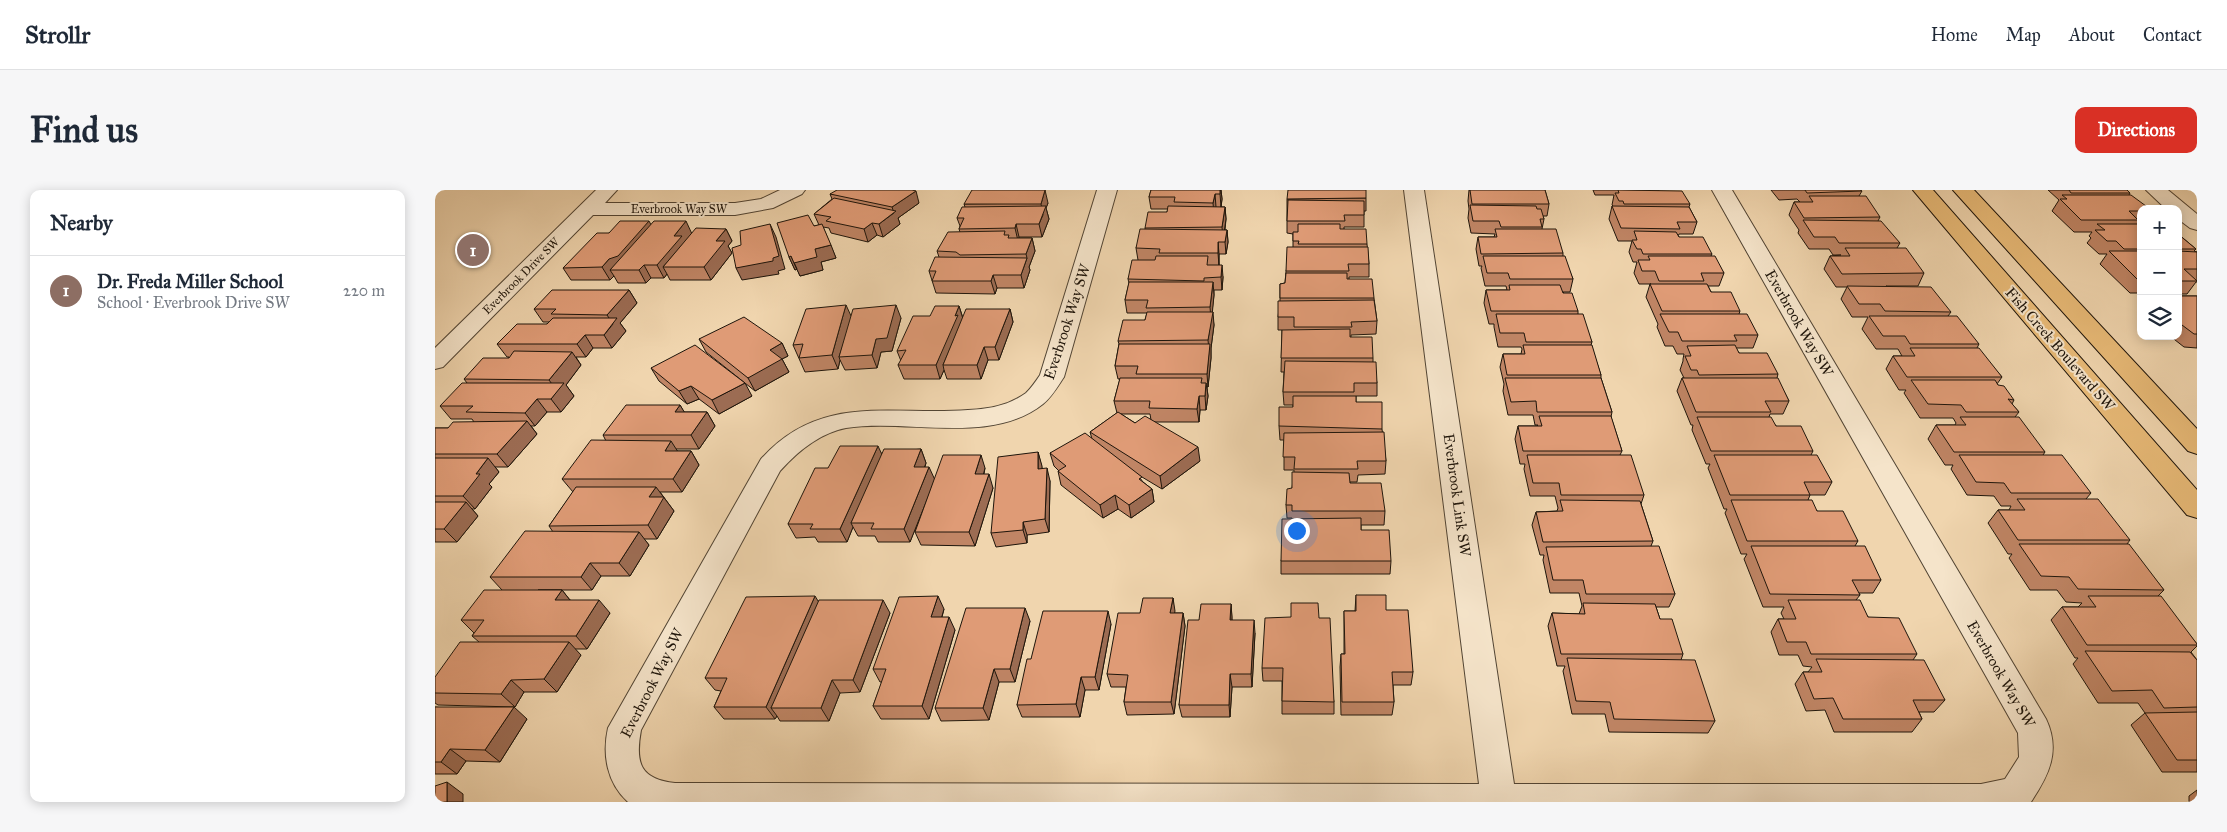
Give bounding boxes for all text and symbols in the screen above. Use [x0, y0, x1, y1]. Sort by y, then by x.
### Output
text: Strollr [25, 20, 90, 50]
text: Home [1931, 24, 1978, 46]
text: Map [2006, 24, 2041, 46]
text: About [2069, 24, 2115, 46]
text: Contact [2143, 24, 2202, 46]
button: Directions [2075, 107, 2197, 153]
text: Find us [30, 109, 138, 152]
street label: Everbrook Way SW [631, 202, 728, 216]
map controls [2137, 205, 2182, 340]
button: + [2137, 205, 2182, 250]
text: Nearby [50, 210, 113, 236]
pin: 1 [457, 231, 489, 269]
street label: Everbrook Drive SW [480, 234, 563, 317]
button: − [2137, 250, 2182, 295]
street label: Everbrook Way SW [1040, 261, 1094, 382]
street label: Everbrook Way SW [1761, 266, 1837, 380]
text: Dr. Freda Miller School [97, 270, 283, 293]
text: 1 [63, 281, 69, 300]
text: 220 m [343, 281, 385, 300]
street label: Fish Creek Boulevard SW [2001, 284, 2119, 415]
text: School · Everbrook Drive SW [97, 293, 290, 312]
button: layers [2137, 295, 2182, 340]
street label: Everbrook Link SW [1439, 432, 1475, 558]
your location [1284, 518, 1310, 544]
street label: Everbrook Way SW [1963, 617, 2039, 731]
street label: Everbrook Way SW [617, 625, 688, 741]

